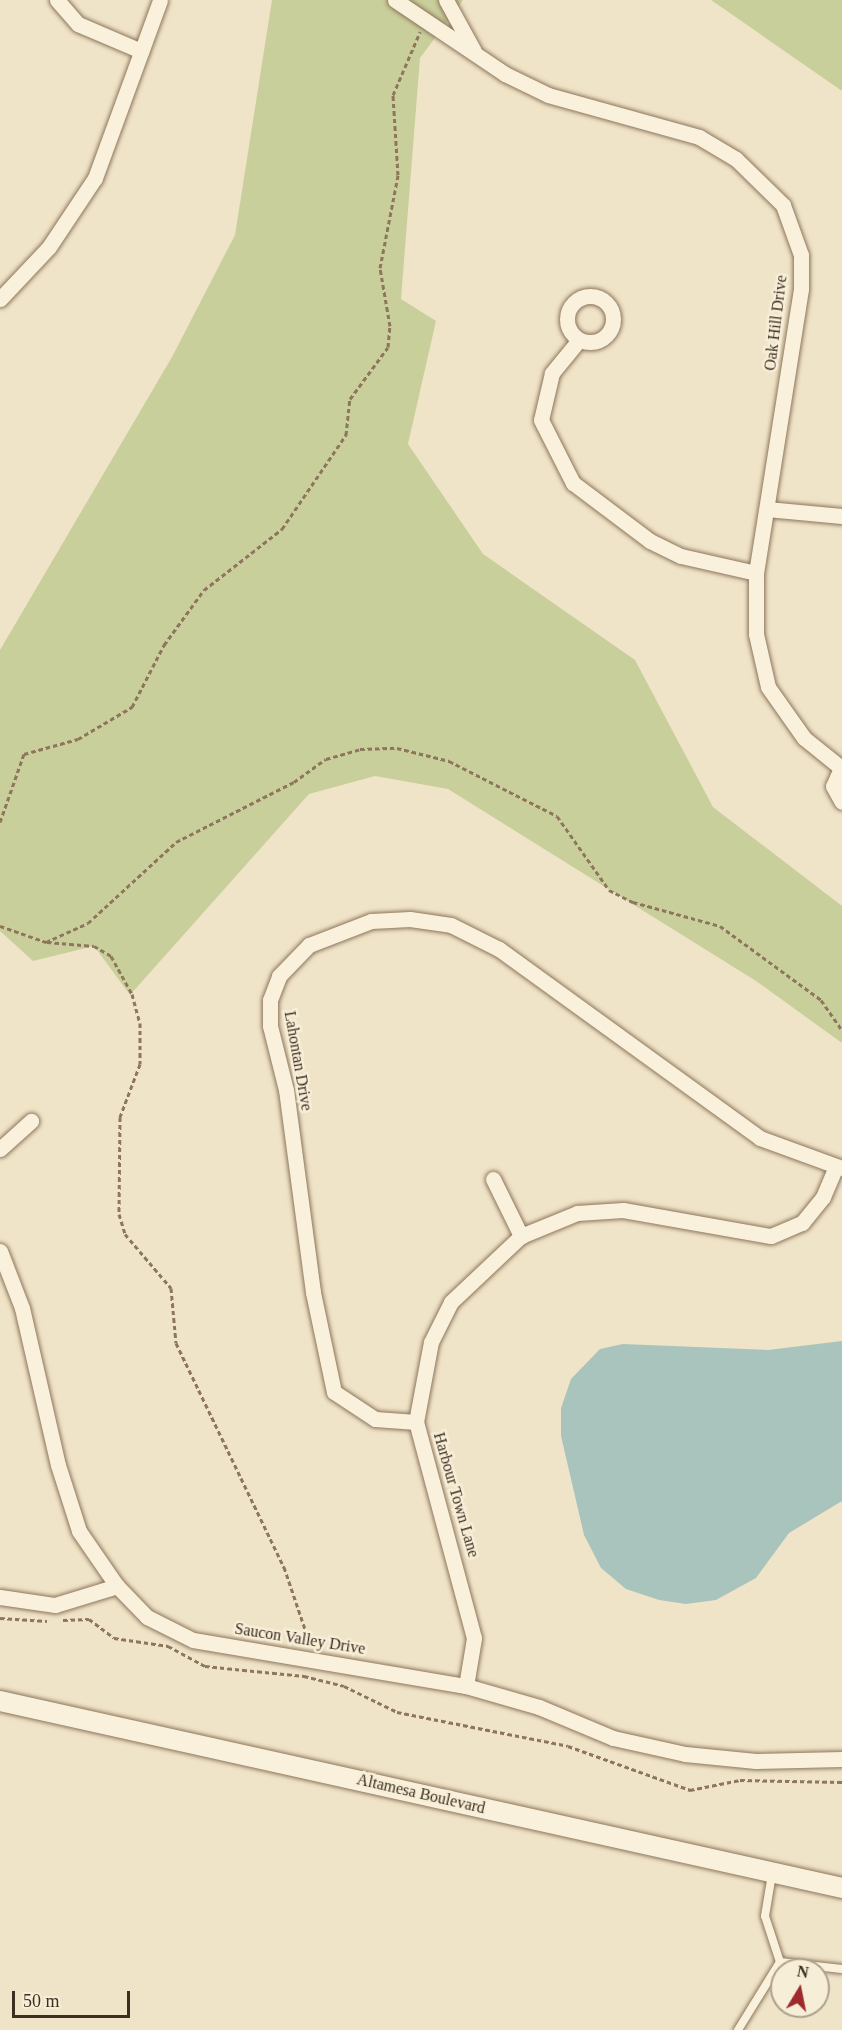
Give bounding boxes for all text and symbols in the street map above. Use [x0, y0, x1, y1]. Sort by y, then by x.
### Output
street label: Oak Hill Drive [761, 274, 791, 372]
street label: Lahontan Drive [280, 1010, 316, 1112]
street label: Harbour Town Lane [429, 1430, 483, 1560]
street label: Saucon Valley Drive [233, 1619, 367, 1659]
street label: Altamesa Boulevard [355, 1770, 487, 1818]
north arrow [770, 1958, 830, 2018]
text: N [796, 1962, 810, 1981]
scale bar [15, 1979, 134, 2017]
text: 50 m [23, 1991, 60, 2011]

